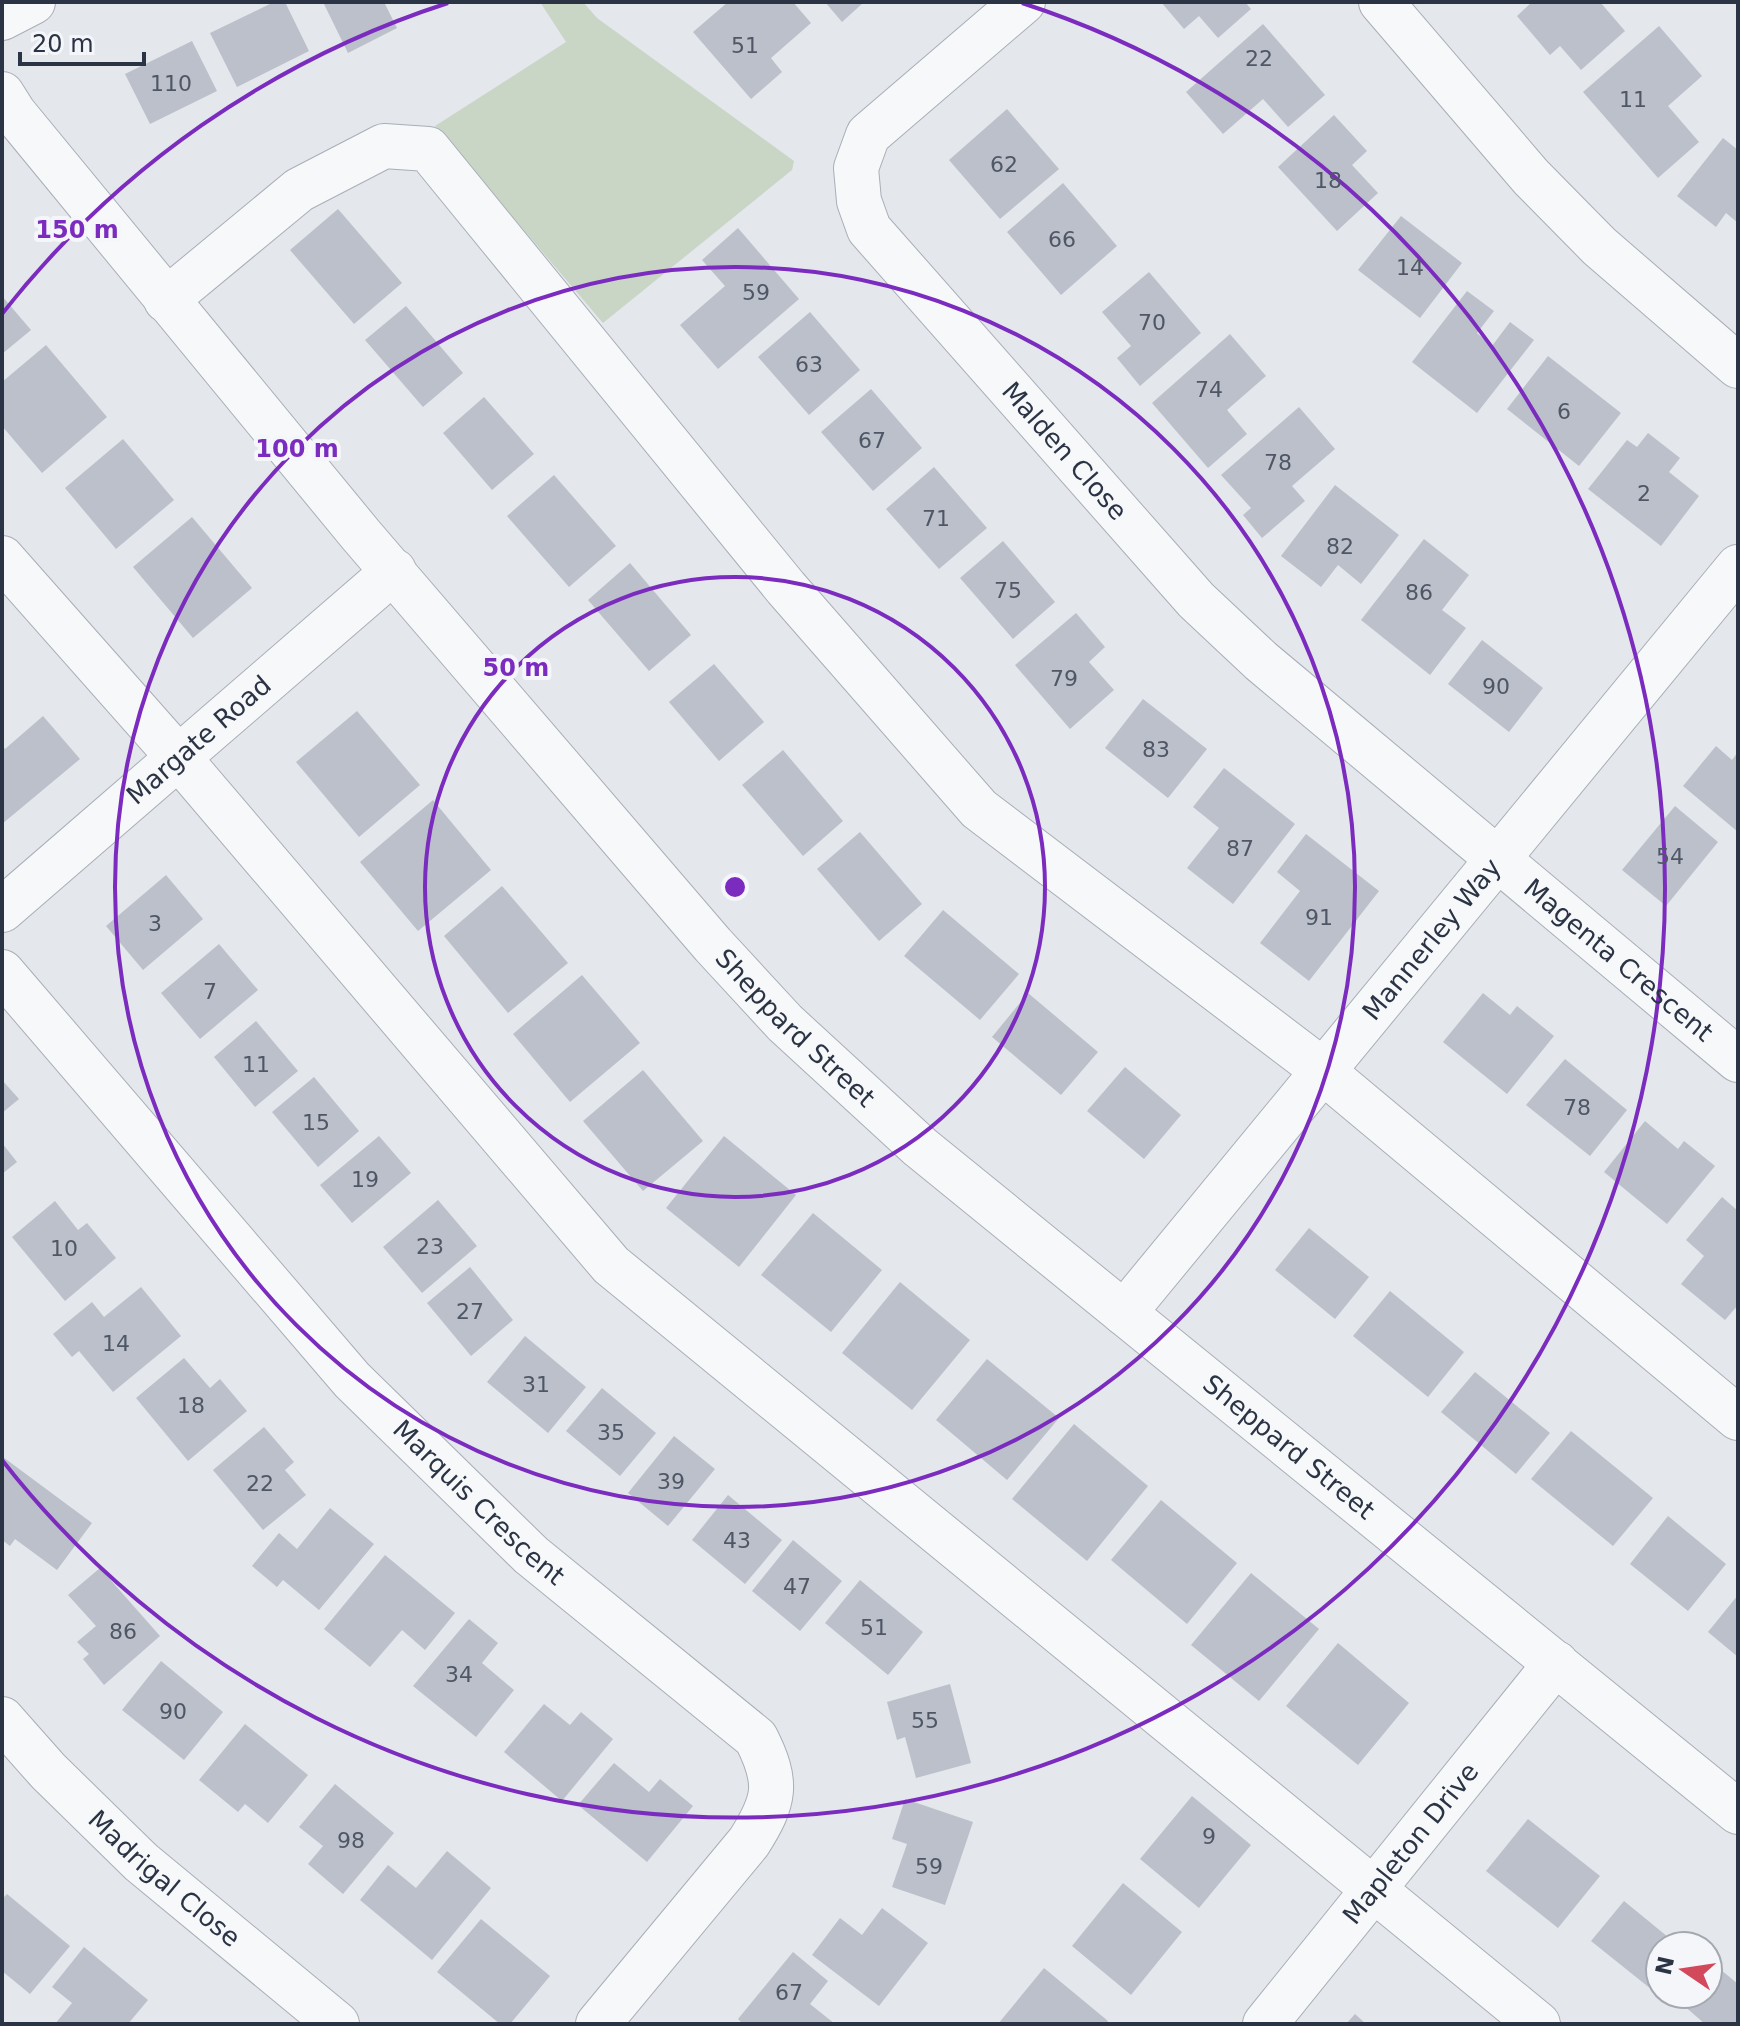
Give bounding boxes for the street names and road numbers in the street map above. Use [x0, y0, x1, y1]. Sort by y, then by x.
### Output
street label: Malden Close [996, 376, 1133, 526]
street label: Margate Road [120, 669, 277, 810]
street label: Mannerley Way [1356, 852, 1507, 1026]
street label: Magenta Crescent [1518, 873, 1719, 1047]
street label: Sheppard Street [709, 943, 881, 1113]
street label: Sheppard Street [1197, 1368, 1381, 1525]
street label: Marquis Crescent [387, 1414, 571, 1591]
street label: Mapleton Drive [1337, 1757, 1485, 1930]
street label: Madrigal Close [82, 1804, 246, 1953]

